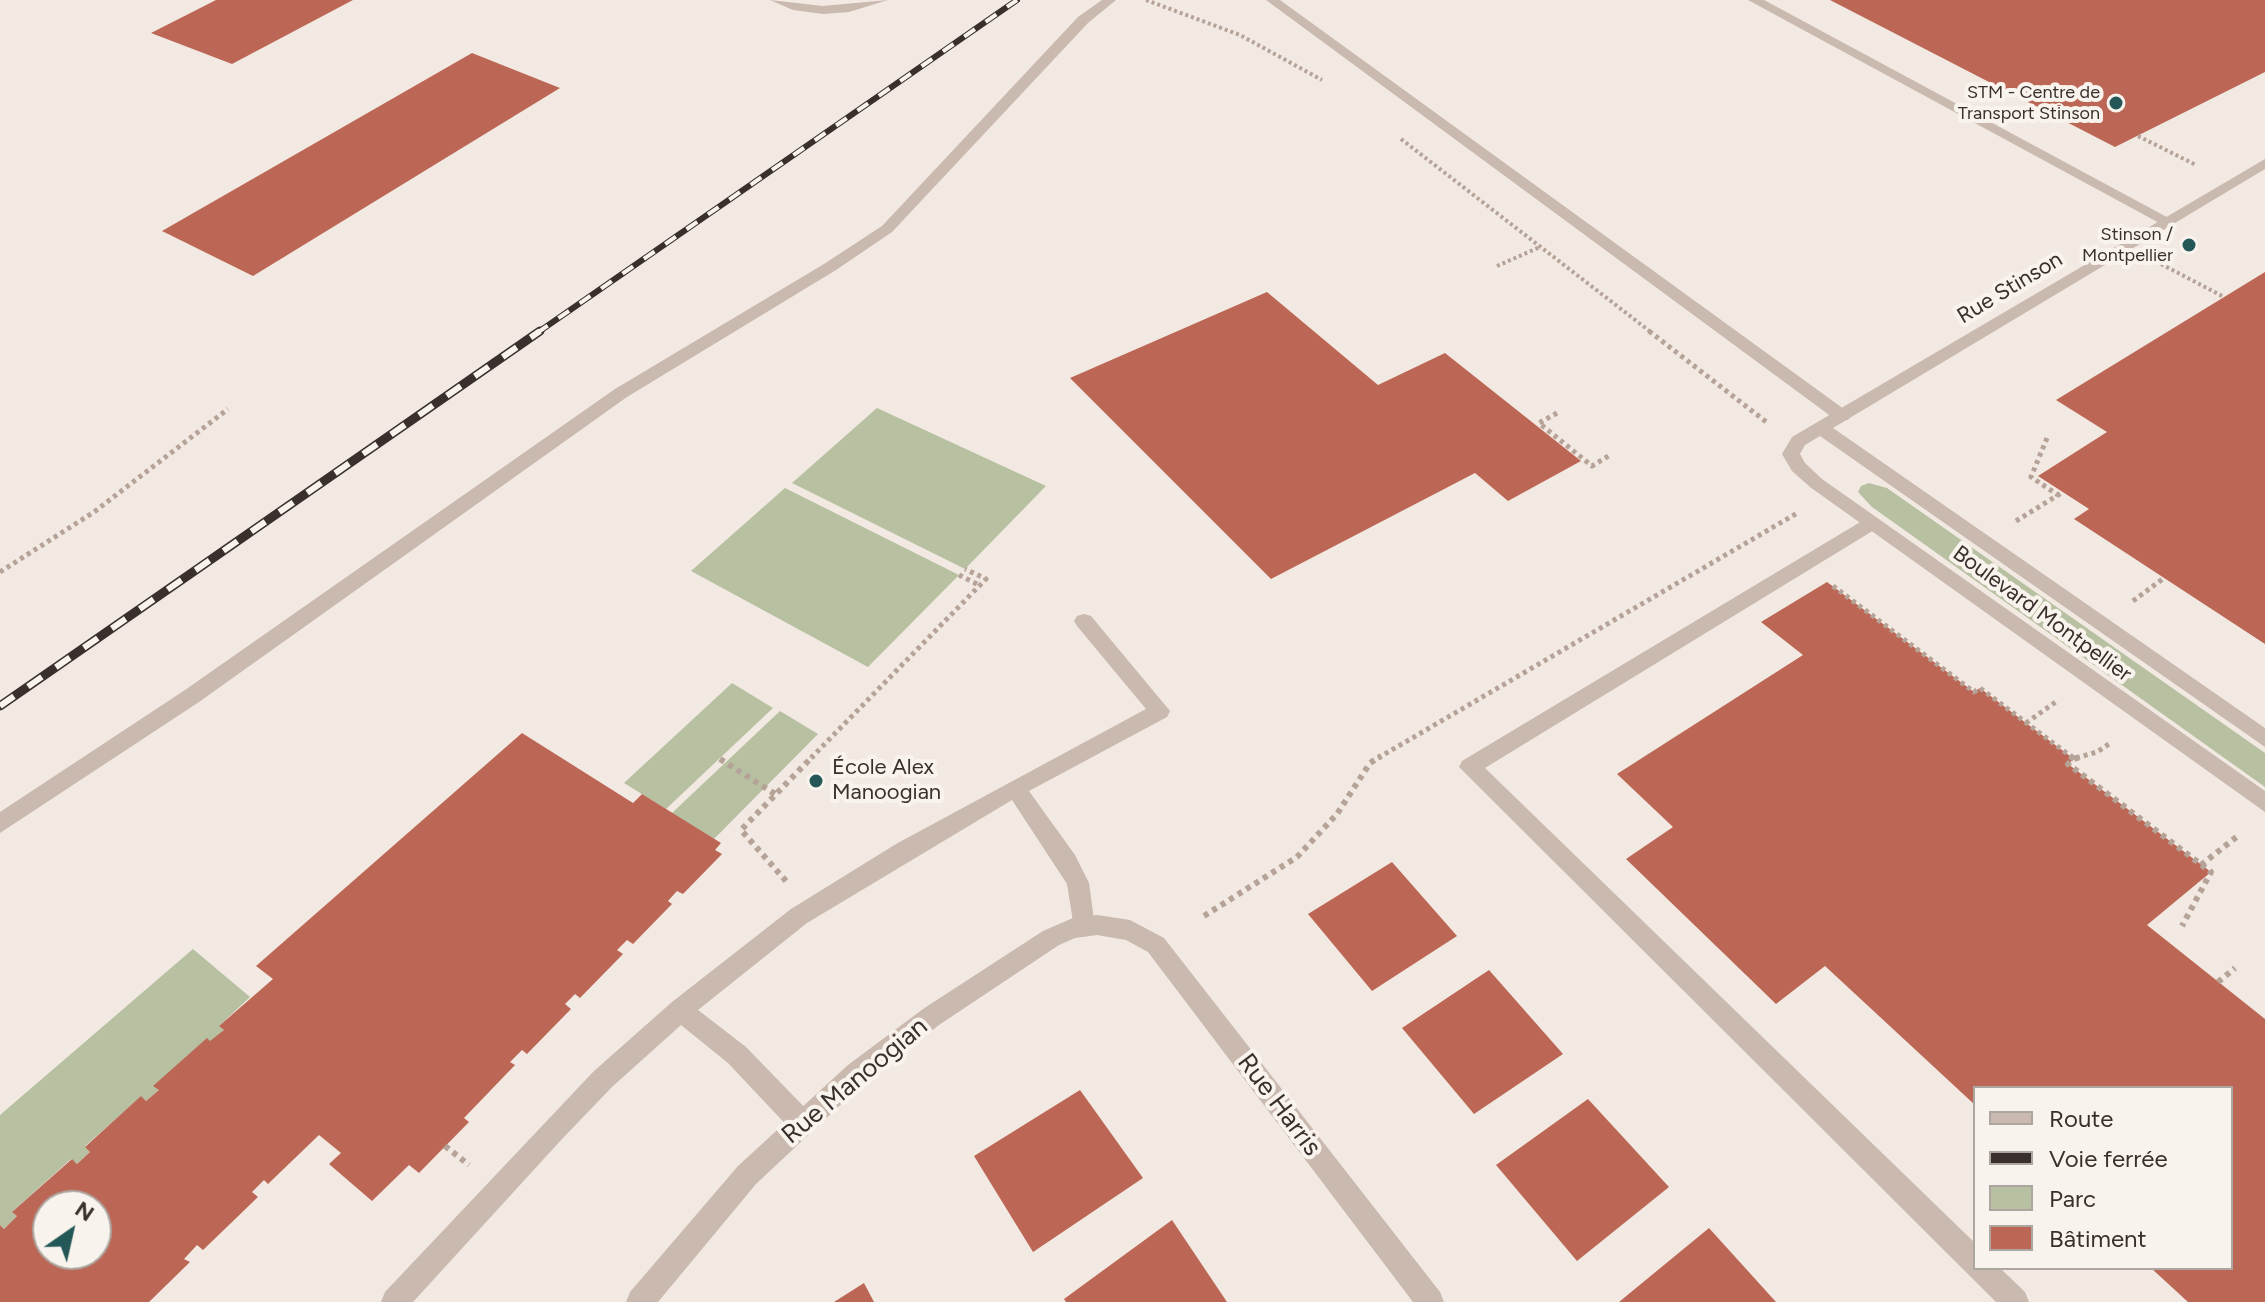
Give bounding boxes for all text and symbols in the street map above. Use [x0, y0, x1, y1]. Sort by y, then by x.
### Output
place label: STM - Centre de Transport Stinson [1958, 82, 2100, 124]
marker: STM - Centre de Transport Stinson [2107, 94, 2125, 112]
place label: Stinson / Montpellier [2082, 224, 2173, 266]
marker: Stinson / Montpellier [2180, 236, 2198, 254]
street label: Rue Stinson [1953, 246, 2067, 330]
street label: Boulevard Montpellier [1948, 540, 2136, 688]
place label: École Alex Manoogian [832, 755, 941, 806]
marker: École Alex Manoogian [807, 772, 825, 790]
street label: Rue Manoogian [776, 1011, 934, 1151]
street label: Rue Harris [1230, 1048, 1328, 1162]
legend [1973, 1086, 2233, 1270]
text: Route [2049, 1104, 2113, 1133]
text: Voie ferrée [2049, 1144, 2168, 1173]
text: Parc [2049, 1184, 2096, 1213]
north arrow [32, 1190, 112, 1270]
text: N [70, 1195, 99, 1227]
text: Bâtiment [2049, 1224, 2147, 1253]

